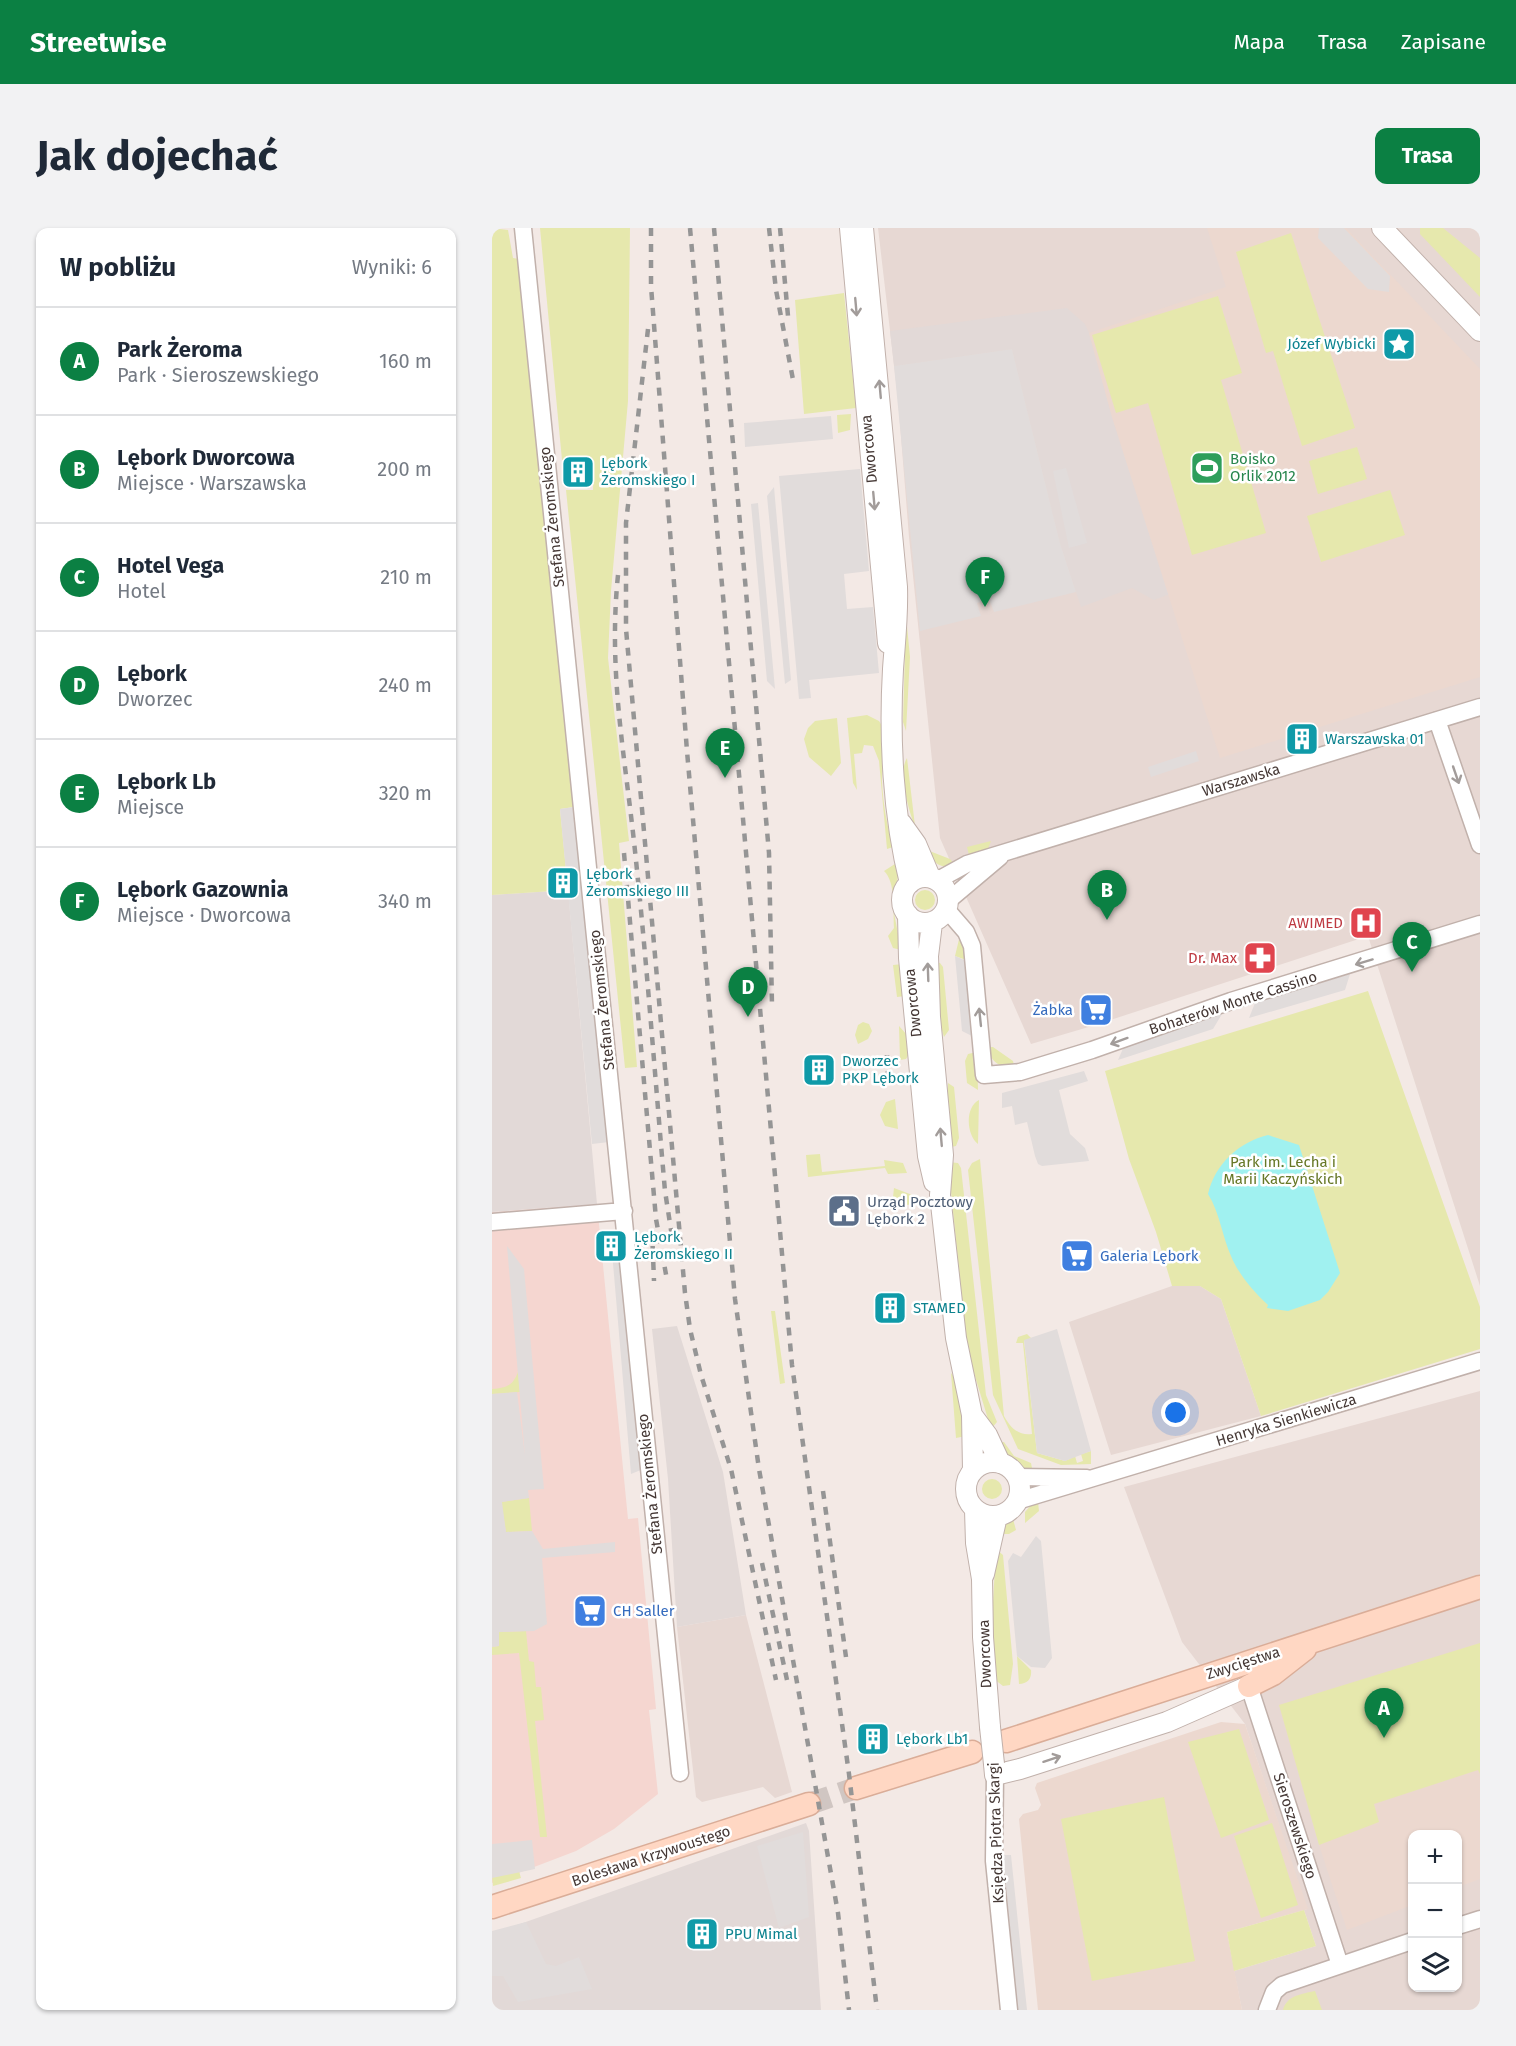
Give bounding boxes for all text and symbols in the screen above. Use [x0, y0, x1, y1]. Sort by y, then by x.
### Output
text: Streetwise [30, 26, 167, 59]
text: Mapa [1233, 29, 1285, 55]
text: Trasa [1318, 29, 1368, 55]
text: Zapisane [1401, 29, 1486, 55]
button: Trasa [1375, 128, 1480, 184]
text: Jak dojechać [36, 131, 278, 181]
text: W pobliżu [60, 252, 176, 283]
text: Wyniki: 6 [352, 255, 432, 279]
one-way arrow [851, 297, 862, 317]
place icon: Józef Wybicki [1381, 326, 1417, 362]
place label: Józef Wybicki [1287, 335, 1376, 353]
text: Park Żeroma [117, 336, 243, 363]
text: A [74, 349, 85, 373]
text: 160 m [379, 349, 432, 373]
text: Park · Sieroszewskiego [117, 363, 319, 387]
one-way arrow [874, 380, 885, 400]
street label: Dworcowa [857, 414, 881, 484]
text: Lębork Dworcowa [117, 444, 295, 471]
street label: Stefana Żeromskiego [536, 446, 568, 588]
sports icon: Boisko Orlik 2012 [1189, 450, 1225, 486]
place label: Boisko Orlik 2012 [1230, 450, 1296, 485]
building icon: Lębork Żeromskiego I [560, 454, 596, 490]
place label: Lębork Żeromskiego I [601, 454, 695, 489]
text: B [73, 457, 86, 481]
text: 200 m [377, 457, 432, 481]
text: Miejsce · Warszawska [117, 471, 307, 495]
one-way arrow [869, 491, 880, 511]
text: Hotel Vega [117, 552, 224, 579]
pin: F [966, 558, 1004, 607]
text: C [74, 565, 85, 589]
text: 210 m [380, 565, 432, 589]
text: Hotel [117, 579, 166, 603]
text: Lębork [117, 660, 187, 687]
text: D [73, 673, 86, 697]
text: 240 m [378, 673, 432, 697]
text: Dworzec [117, 687, 192, 711]
building icon: Warszawska 01 [1284, 721, 1320, 757]
pin: E [706, 728, 744, 778]
place label: Warszawska 01 [1325, 730, 1424, 748]
street label: Warszawska [1200, 760, 1282, 800]
one-way arrow [1451, 765, 1462, 784]
text: Lębork Lb [117, 768, 216, 795]
text: E [74, 781, 85, 805]
text: 320 m [379, 781, 432, 805]
text: Miejsce [117, 795, 184, 819]
building icon: Lębork Żeromskiego III [545, 865, 581, 901]
place label: Lębork Żeromskiego III [586, 865, 689, 900]
pin: B [1088, 870, 1126, 920]
text: Lębork Gazownia [117, 876, 288, 903]
text: F [75, 889, 84, 913]
text: 340 m [378, 889, 432, 913]
text: Miejsce · Dworcowa [117, 903, 291, 927]
hospital icon: AWIMED [1348, 905, 1384, 941]
place label: AWIMED [1288, 914, 1343, 932]
pin: C [1392, 922, 1432, 972]
street label: Stefana Żeromskiego [586, 929, 618, 1071]
pharmacy icon: Dr. Max [1242, 940, 1278, 976]
place label: Dr. Max [1188, 949, 1238, 967]
one-way arrow [1355, 957, 1374, 968]
one-way arrow [923, 963, 934, 983]
street label: Bohaterów Monte Cassino [1147, 967, 1319, 1039]
pin: D [728, 968, 768, 1017]
street label: Dworcowa [900, 968, 926, 1038]
supermarket icon: Żabka [1078, 992, 1114, 1028]
place label: Żabka [1033, 1001, 1073, 1019]
one-way arrow [974, 1008, 985, 1027]
one-way arrow [1110, 1036, 1129, 1047]
building icon: Dworzec PKP Lębork [801, 1052, 837, 1088]
place label: Dworzec PKP Lębork [842, 1052, 919, 1087]
one-way arrow [935, 1128, 946, 1148]
park label: Park im. Lecha i Marii Kaczyńskich [1223, 1153, 1343, 1188]
public building icon: Urząd Pocztowy Lębork 2 [826, 1193, 862, 1229]
place label: Urząd Pocztowy Lębork 2 [867, 1193, 973, 1228]
building icon: Lębork Żeromskiego II [593, 1228, 629, 1264]
place label: Lębork Żeromskiego II [634, 1228, 733, 1263]
supermarket icon: Galeria Lębork [1059, 1238, 1095, 1274]
place label: Galeria Lębork [1100, 1247, 1199, 1265]
building icon: STAMED [872, 1290, 908, 1326]
place label: STAMED [913, 1299, 966, 1317]
street label: Henryka Sienkiewicza [1214, 1390, 1358, 1450]
your location [1161, 1398, 1190, 1427]
street label: Stefana Żeromskiego [634, 1413, 666, 1555]
supermarket icon: CH Saller [572, 1593, 608, 1629]
place label: CH Saller [613, 1602, 675, 1620]
street label: Dworcowa [975, 1619, 995, 1689]
street label: Zwycięstwa [1204, 1643, 1282, 1683]
pin: A [1364, 1688, 1404, 1738]
building icon: Lębork Lb1 [855, 1721, 891, 1757]
place label: Lębork Lb1 [896, 1730, 968, 1748]
one-way arrow [1042, 1753, 1061, 1764]
street label: Księdza Piotra Skargi [985, 1762, 1007, 1904]
street label: Sieroszewskiego [1269, 1771, 1321, 1881]
street label: Bolesława Krzywoustego [569, 1822, 733, 1890]
map controls [1408, 1830, 1462, 1992]
button: + [1408, 1830, 1462, 1884]
button: − [1408, 1884, 1462, 1938]
building icon: PPU Mimal [684, 1916, 720, 1952]
place label: PPU Mimal [725, 1925, 798, 1943]
button: layers [1408, 1938, 1462, 1992]

